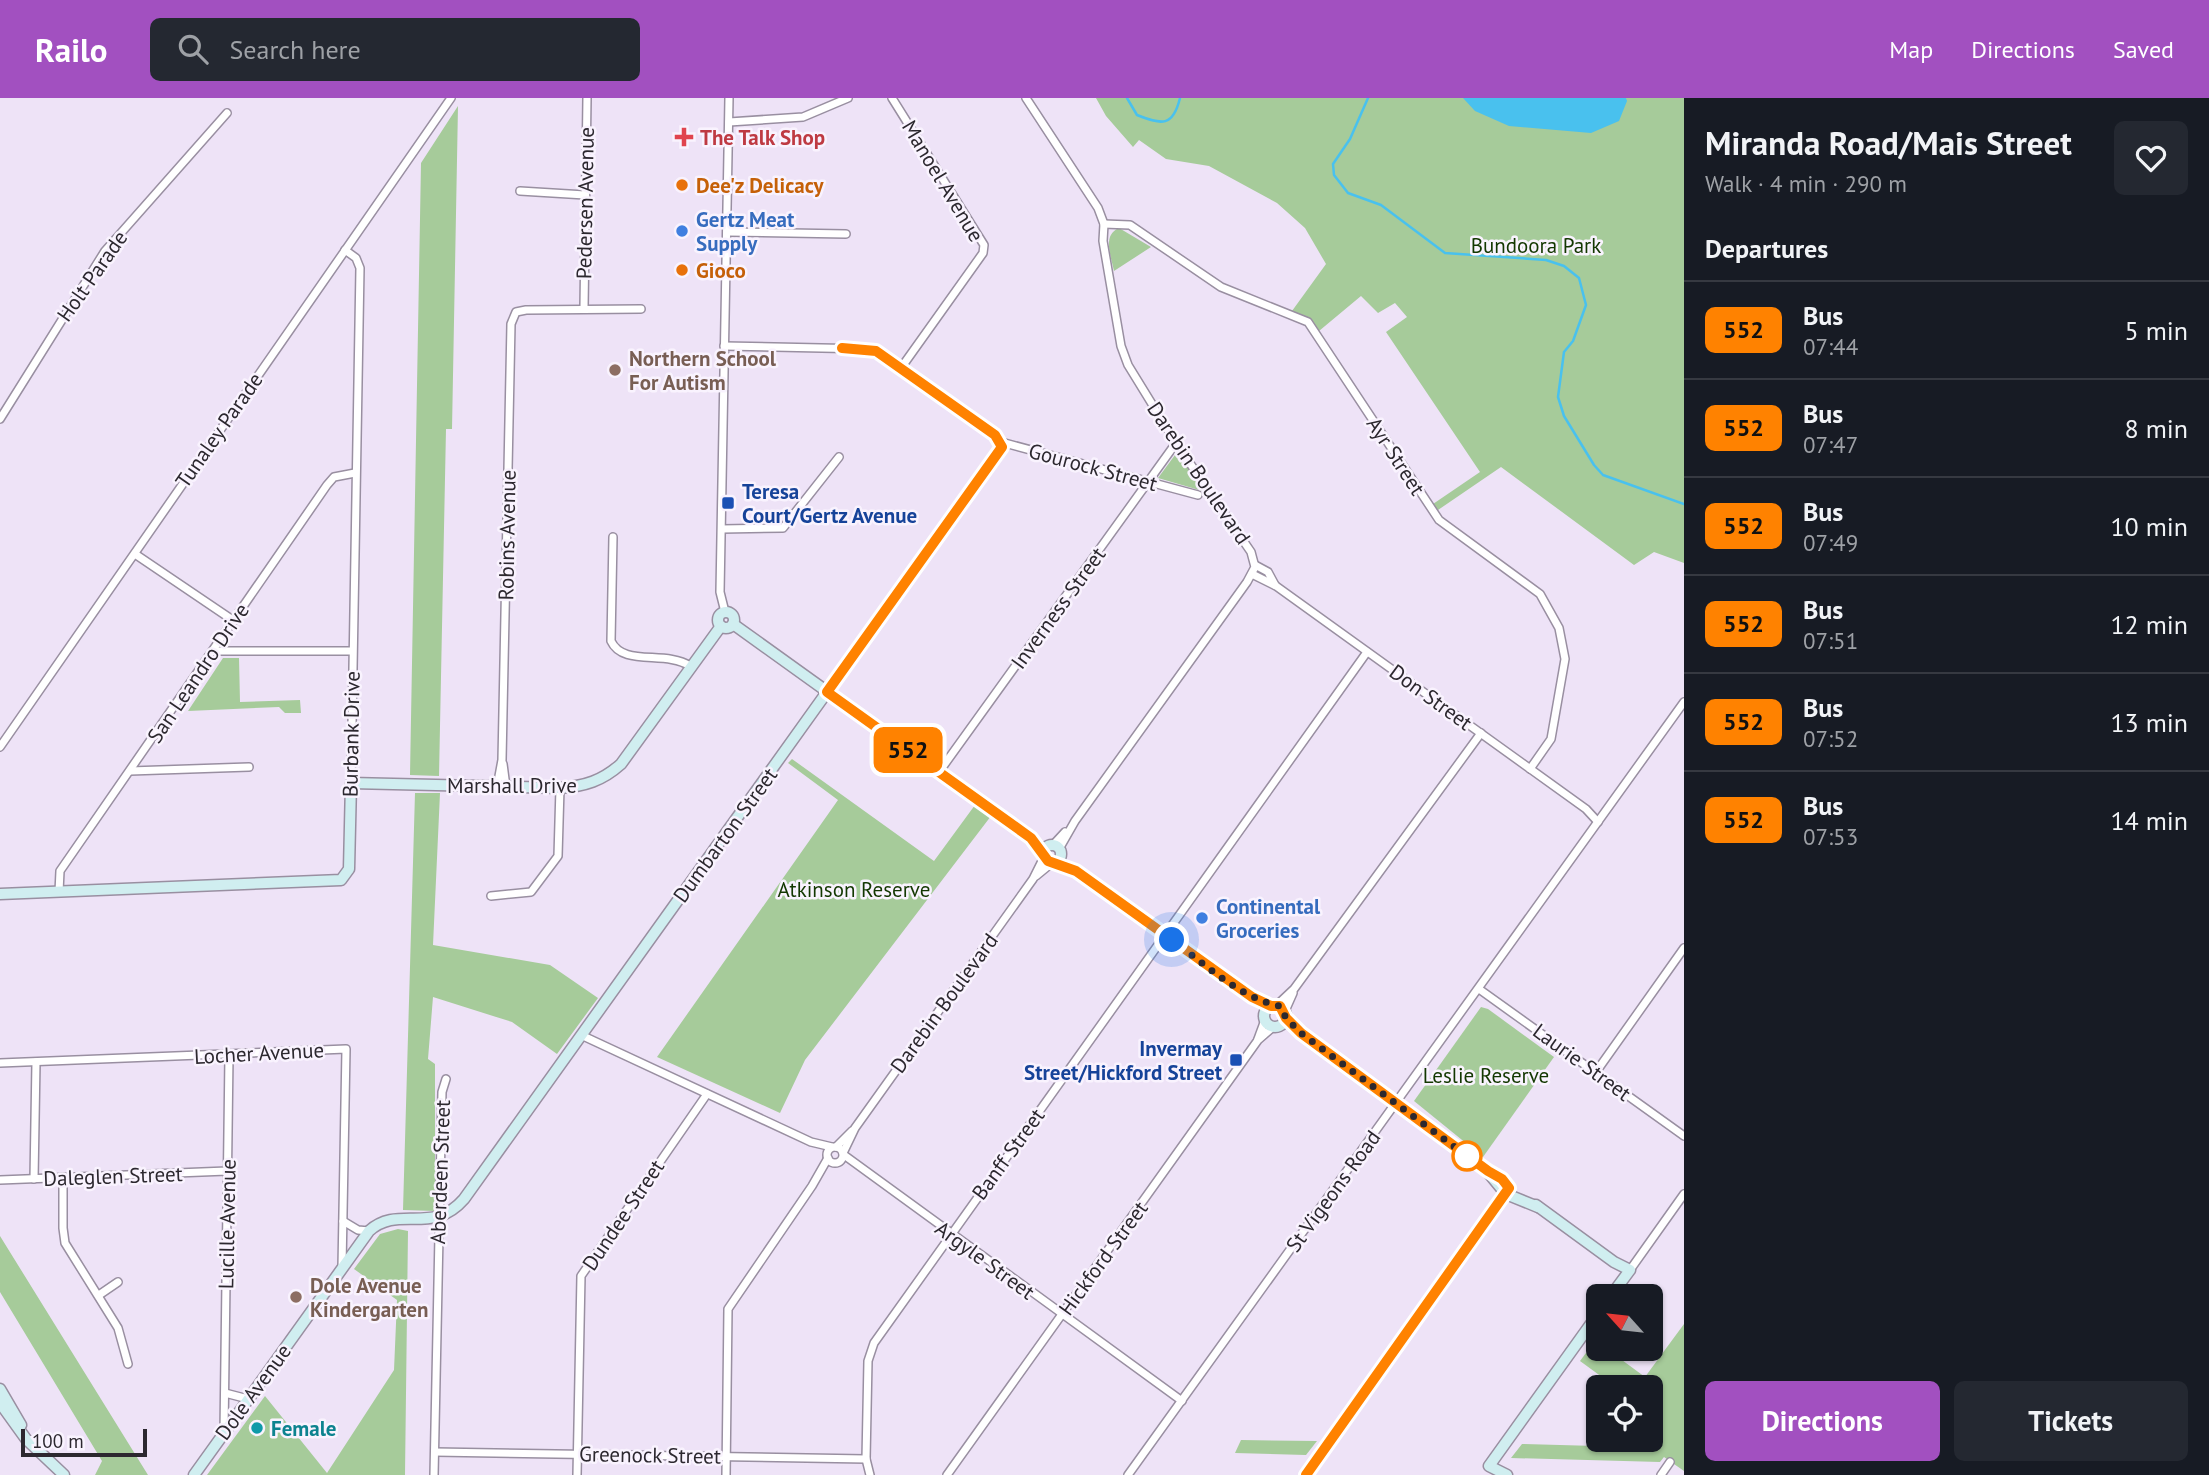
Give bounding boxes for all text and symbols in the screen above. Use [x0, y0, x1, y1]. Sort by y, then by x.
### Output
search box [150, 18, 640, 81]
text: Railo [35, 28, 108, 71]
icon: search [174, 30, 212, 68]
text: Search here [230, 33, 361, 66]
text: Map [1889, 34, 1933, 65]
text: Directions [1971, 34, 2075, 65]
text: Saved [2113, 34, 2174, 65]
street label: Manoel Avenue [896, 115, 990, 247]
text: Miranda Road/Mais Street [1705, 121, 2072, 164]
button: heart [2114, 121, 2188, 195]
place label: The Talk Shop [700, 124, 825, 151]
street label: Pedersen Avenue [570, 127, 600, 279]
marker: The Talk Shop [674, 127, 694, 147]
text: Walk · 4 min · 290 m [1705, 169, 1907, 198]
place label: Dee'z Delicacy [696, 172, 824, 199]
marker: Dee'z Delicacy [674, 177, 690, 193]
place label: Gertz Meat Supply [696, 206, 795, 257]
marker: Gertz Meat Supply [674, 223, 690, 239]
street label: Holt Parade [51, 225, 133, 327]
park label: Bundoora Park [1471, 232, 1601, 259]
text: Departures [1705, 232, 1828, 265]
place label: Gioco [696, 257, 746, 284]
marker: Gioco [674, 262, 690, 278]
text: Bus [1803, 299, 1843, 332]
text: 552 [1723, 314, 1764, 345]
text: 5 min [2125, 314, 2188, 347]
text: 07:44 [1803, 332, 1858, 361]
place label: Northern School For Autism [629, 345, 777, 396]
marker: Northern School For Autism [607, 362, 623, 378]
street label: Tunaley Parade [169, 367, 269, 493]
street label: Darebin Boulevard [1141, 397, 1257, 549]
text: Bus [1803, 397, 1843, 430]
street label: Ayr Street [1361, 412, 1431, 500]
text: 552 [1723, 412, 1764, 443]
text: 8 min [2125, 412, 2188, 445]
text: 07:47 [1803, 430, 1858, 459]
street label: Gourock Street [1026, 437, 1160, 497]
street label: Robins Avenue [492, 469, 522, 601]
place label: Teresa Court/Gertz Avenue [742, 478, 917, 529]
marker: Teresa Court/Gertz Avenue [720, 495, 736, 511]
text: Bus [1803, 495, 1843, 528]
text: 552 [1723, 510, 1764, 541]
text: 10 min [2110, 510, 2188, 543]
text: 07:49 [1803, 528, 1858, 557]
street label: Inverness Street [1005, 542, 1111, 674]
text: Bus [1803, 593, 1843, 626]
street label: San Leandro Drive [141, 598, 255, 748]
text: 552 [1723, 608, 1764, 639]
text: 12 min [2110, 608, 2188, 641]
text: 07:51 [1803, 626, 1858, 655]
street label: Don Street [1384, 658, 1478, 736]
street label: Burbank Drive [336, 671, 366, 797]
text: Bus [1803, 691, 1843, 724]
text: 552 [1723, 706, 1764, 737]
text: 13 min [2110, 706, 2188, 739]
text: 07:52 [1803, 724, 1858, 753]
line badge: 552 [868, 727, 948, 773]
text: 552 [888, 734, 928, 765]
street label: Dumbarton Street [667, 762, 783, 908]
street label: Marshall Drive [447, 772, 577, 799]
text: Bus [1803, 789, 1843, 822]
text: 552 [1723, 804, 1764, 835]
text: 14 min [2110, 804, 2188, 837]
text: 07:53 [1803, 822, 1858, 851]
park label: Atkinson Reserve [778, 876, 930, 903]
place label: Continental Groceries [1216, 893, 1321, 944]
marker: Continental Groceries [1194, 910, 1210, 926]
your location [1154, 922, 1189, 957]
street label: Darebin Boulevard [884, 928, 1004, 1078]
street label: Laurie Street [1528, 1017, 1636, 1107]
place label: Invermay Street/Hickford Street [1024, 1035, 1223, 1086]
street label: Locher Avenue [193, 1036, 325, 1070]
marker: Invermay Street/Hickford Street [1228, 1052, 1244, 1068]
park label: Leslie Reserve [1423, 1062, 1549, 1089]
street label: Aberdeen Street [424, 1099, 456, 1245]
street label: Banff Street [966, 1103, 1050, 1205]
street label: St Vigeons Road [1280, 1125, 1386, 1257]
unlabelled marker [1452, 1141, 1482, 1171]
street label: Dundee Street [576, 1154, 670, 1276]
street label: Lucille Avenue [212, 1159, 242, 1289]
street label: Daleglen Street [43, 1160, 183, 1192]
street label: Hickford Street [1052, 1196, 1154, 1320]
street label: Argyle Street [930, 1215, 1040, 1305]
place label: Dole Avenue Kindergarten [310, 1272, 428, 1323]
north arrow [1586, 1284, 1662, 1362]
map controls [1586, 1284, 1663, 1452]
marker: Dole Avenue Kindergarten [288, 1289, 304, 1305]
street label: Dole Avenue [209, 1339, 297, 1445]
button: locate [1586, 1375, 1663, 1452]
button: Directions [1705, 1381, 1940, 1461]
button: Tickets [1954, 1381, 2188, 1461]
place label: Female [271, 1415, 337, 1442]
marker: Female [249, 1420, 265, 1436]
scale bar [21, 1426, 147, 1458]
text: 100 m [32, 1429, 84, 1453]
street label: Greenock Street [579, 1440, 721, 1470]

